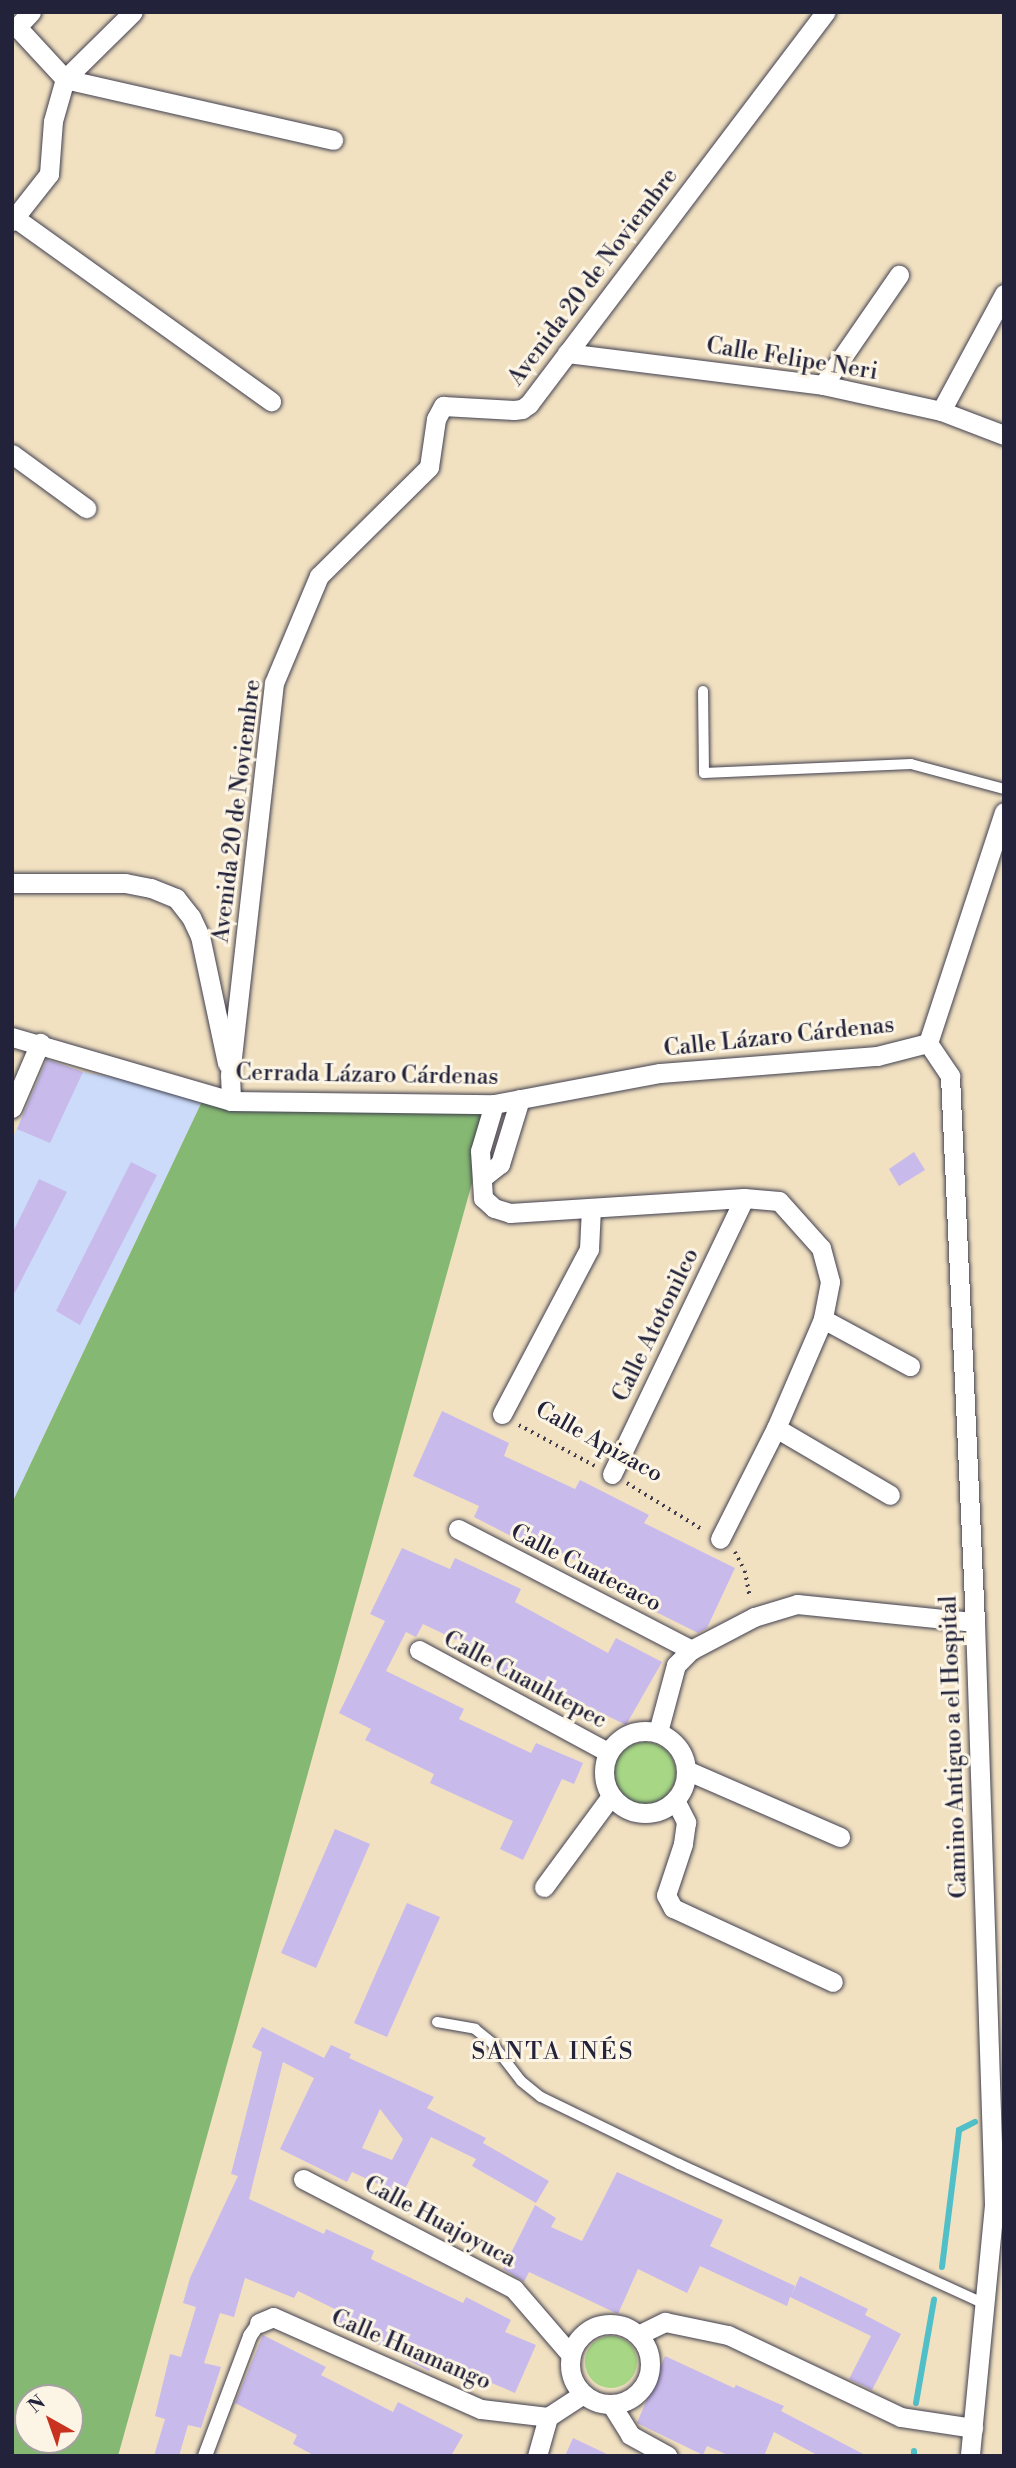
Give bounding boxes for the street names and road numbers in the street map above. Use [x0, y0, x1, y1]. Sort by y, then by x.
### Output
street label: Avenida 20 de Noviembre [502, 163, 684, 391]
street label: Calle Felipe Neri [704, 332, 880, 386]
street label: Avenida 20 de Noviembre [207, 678, 267, 944]
street label: Calle Lázaro Cárdenas [662, 1011, 896, 1063]
street label: Cerrada Lázaro Cárdenas [235, 1059, 499, 1091]
street label: Calle Atotonilco [607, 1244, 705, 1406]
street label: Calle Apizaco [531, 1396, 667, 1488]
street label: Calle Cuatecaco [506, 1518, 666, 1618]
street label: Camino Antiguo a el Hospital [935, 1595, 973, 1899]
street label: Calle Cuauhtepec [439, 1625, 611, 1735]
street label: Calle Huajoyuca [359, 2170, 521, 2274]
street label: Calle Huamango [327, 2304, 495, 2396]

